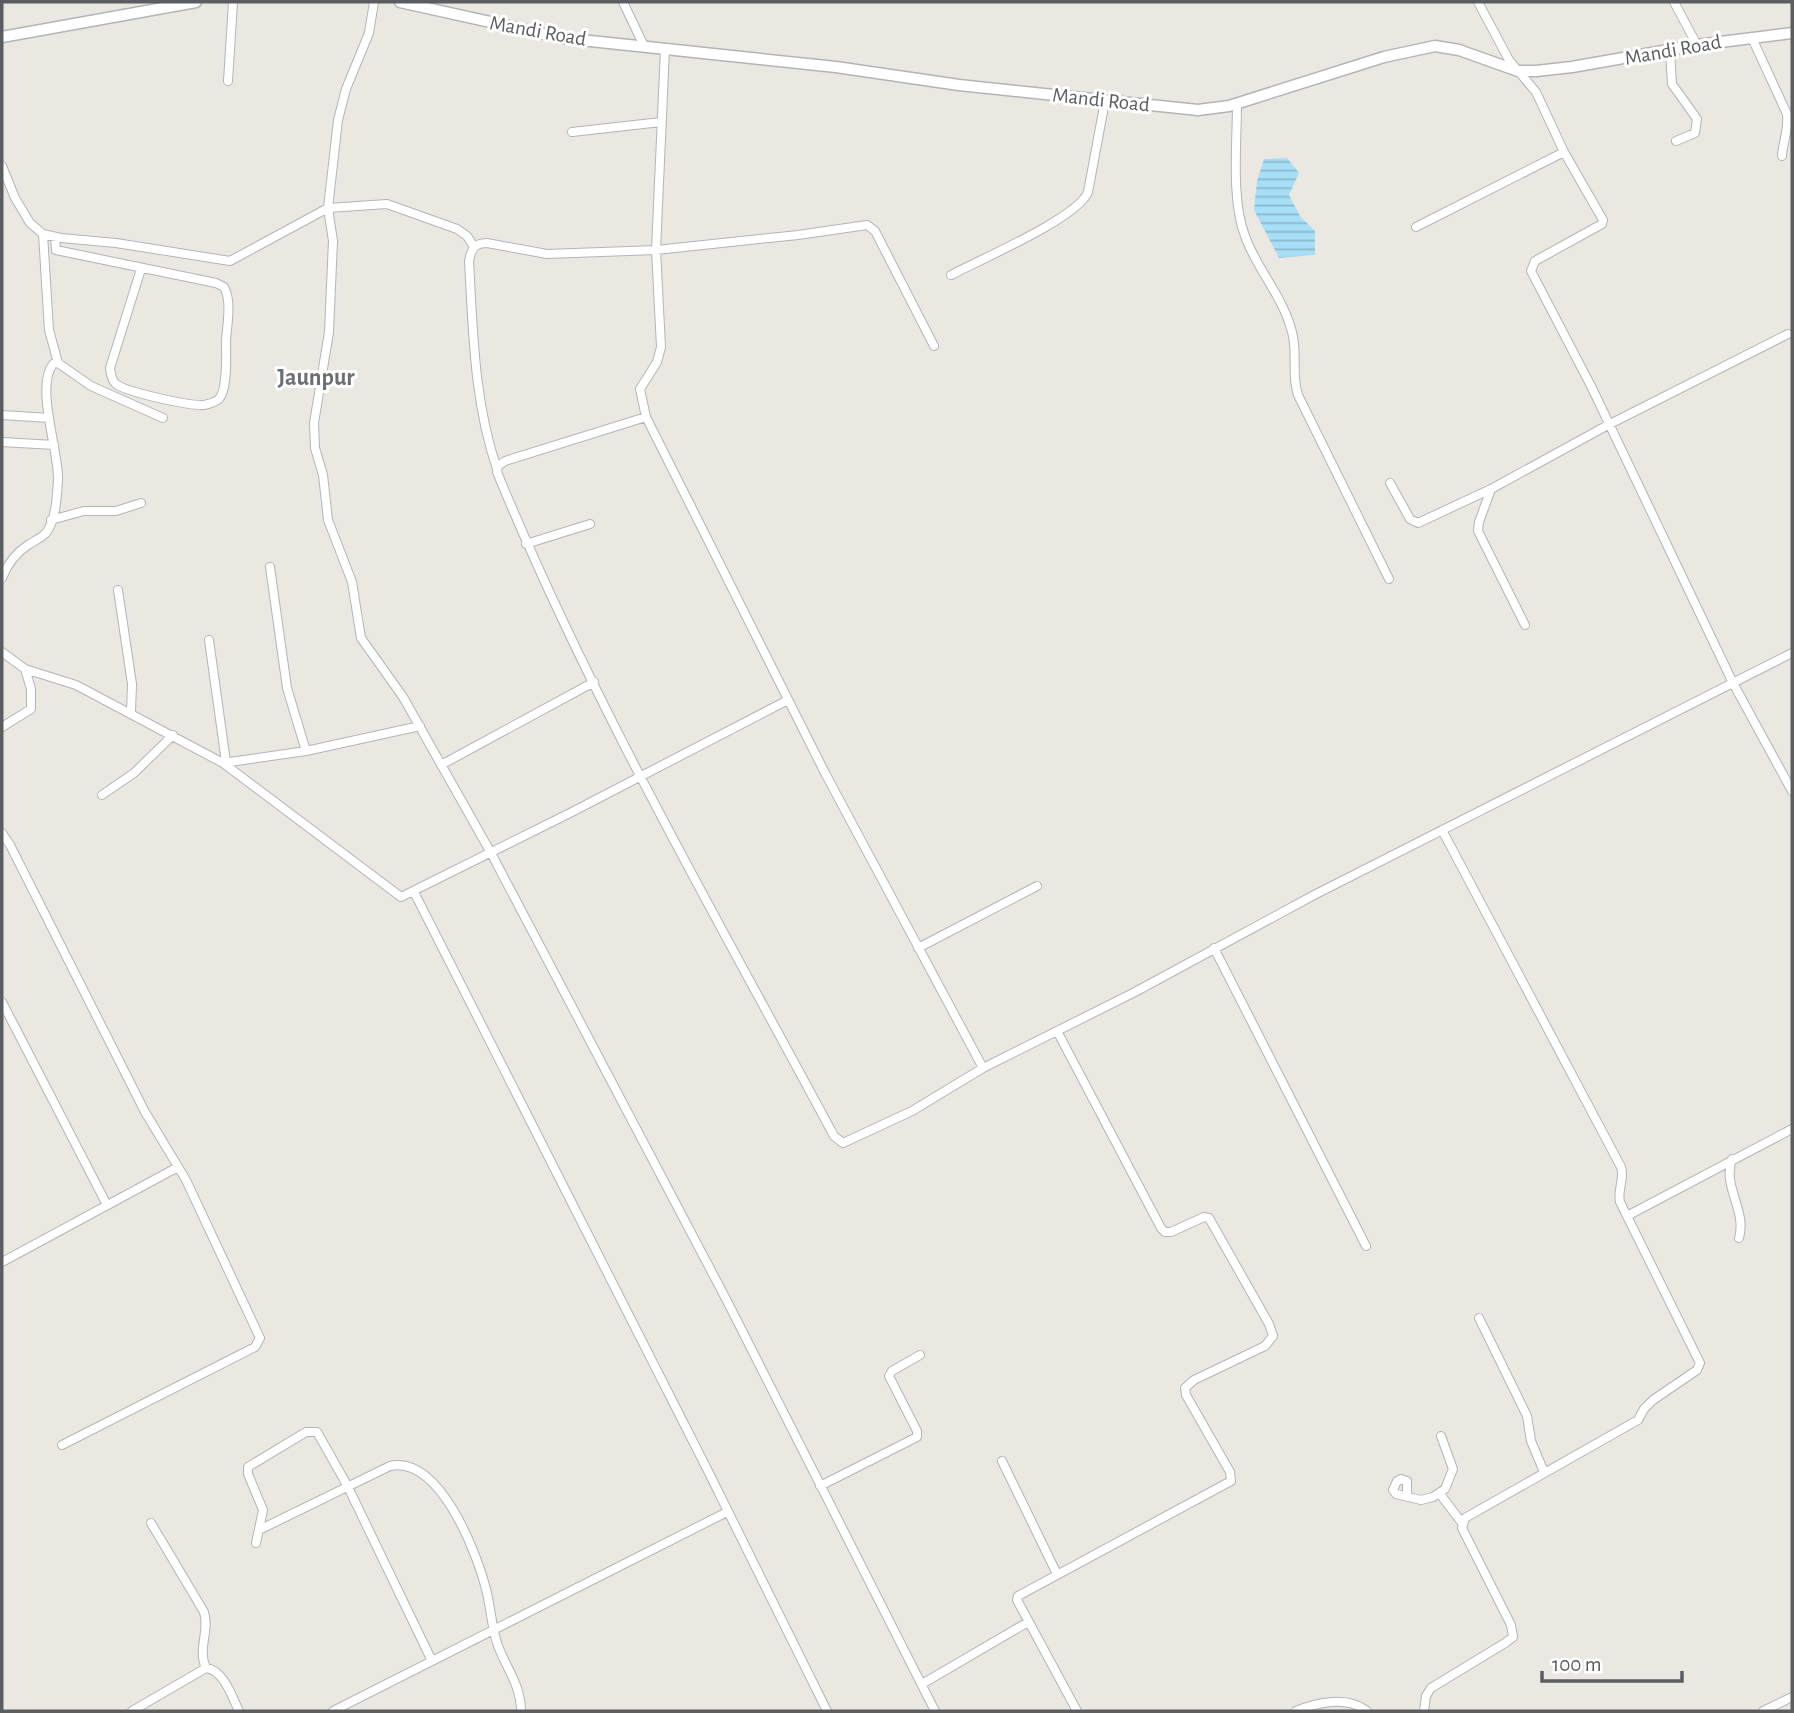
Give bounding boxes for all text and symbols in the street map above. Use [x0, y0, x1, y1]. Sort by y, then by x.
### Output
street label: Mandi Road [488, 12, 588, 50]
street label: Mandi Road [1623, 31, 1723, 69]
street label: Mandi Road [1051, 84, 1151, 116]
district label: Jaunpur [277, 366, 355, 390]
scale bar [1542, 1640, 1682, 1684]
text: 100 m [1552, 1654, 1602, 1675]

